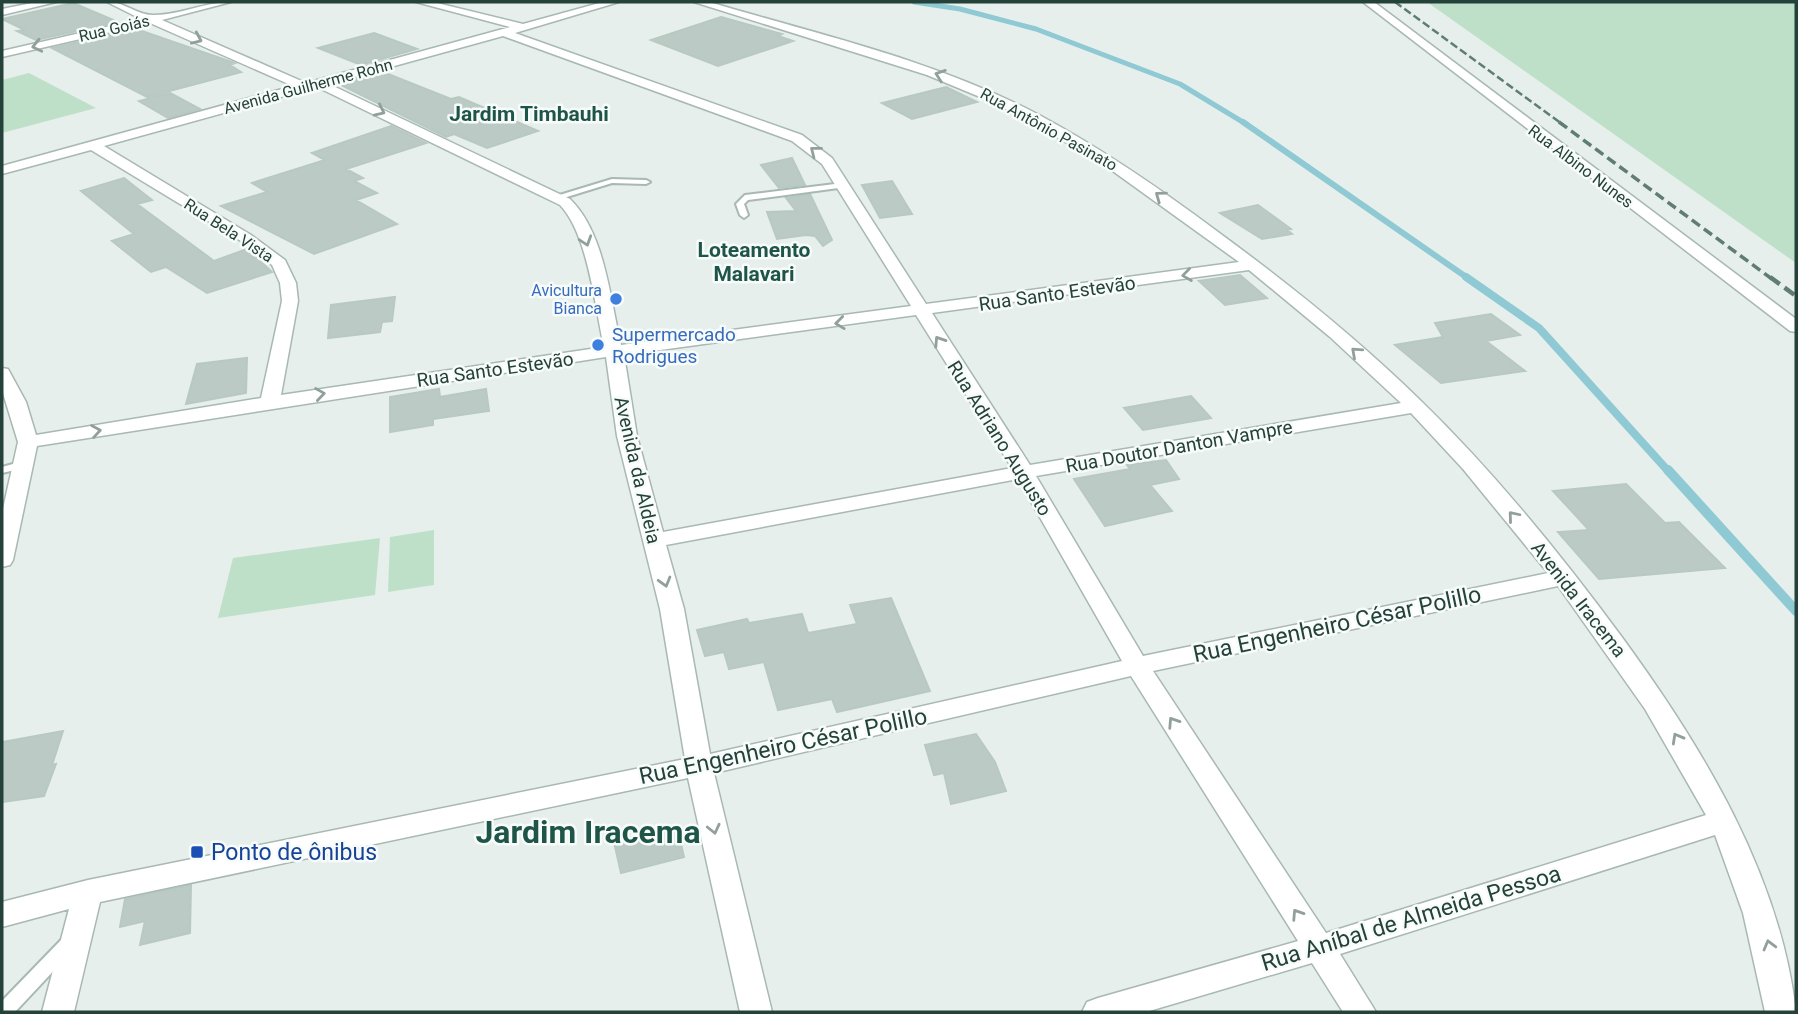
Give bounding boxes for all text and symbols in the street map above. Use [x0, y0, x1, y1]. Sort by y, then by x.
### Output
street label: Rua Goiás [77, 11, 151, 46]
one-way arrow [190, 31, 202, 45]
one-way arrow [31, 38, 43, 52]
street label: Avenida Guilherme Rohn [222, 55, 395, 118]
one-way arrow [934, 69, 946, 83]
street label: Rua Antônio Pasinato [977, 84, 1120, 175]
district label: Jardim Timbauhi [449, 102, 609, 126]
one-way arrow [373, 103, 385, 117]
street label: Rua Albino Nunes [1525, 121, 1637, 212]
one-way arrow [810, 147, 822, 160]
one-way arrow [1155, 192, 1168, 205]
street label: Rua Bela Vista [181, 195, 277, 266]
one-way arrow [578, 235, 593, 247]
district label: Loteamento Malavari [698, 238, 811, 286]
one-way arrow [1181, 267, 1193, 282]
street label: Rua Santo Estevão [977, 271, 1137, 316]
place label: Avicultura Bianca [531, 281, 602, 318]
marker: Avicultura Bianca [608, 291, 624, 307]
one-way arrow [834, 315, 846, 330]
place label: Supermercado Rodrigues [612, 323, 736, 368]
one-way arrow [934, 336, 947, 349]
marker: Supermercado Rodrigues [590, 337, 606, 353]
street label: Rua Santo Estevão [415, 347, 575, 392]
one-way arrow [1351, 348, 1364, 360]
street label: Rua Adriano Augusto [943, 357, 1057, 520]
one-way arrow [314, 387, 326, 402]
street label: Avenida da Aldeia [609, 394, 666, 546]
street label: Rua Doutor Danton Vampre [1064, 415, 1294, 478]
one-way arrow [90, 424, 102, 439]
one-way arrow [1509, 511, 1521, 524]
street label: Avenida Iracema [1526, 537, 1631, 662]
one-way arrow [656, 576, 671, 588]
street label: Rua Engenheiro César Polillo [1191, 581, 1483, 668]
street label: Rua Engenheiro César Polillo [637, 703, 929, 790]
one-way arrow [1169, 717, 1182, 730]
one-way arrow [1672, 733, 1685, 745]
district label: Jardim Iracema [475, 813, 701, 851]
one-way arrow [706, 823, 720, 835]
place label: Ponto de ônibus [211, 839, 377, 866]
marker: Ponto de ônibus [189, 844, 205, 860]
street label: Rua Aníbal de Almeida Pessoa [1258, 860, 1564, 977]
one-way arrow [1292, 908, 1305, 921]
one-way arrow [1762, 940, 1777, 952]

